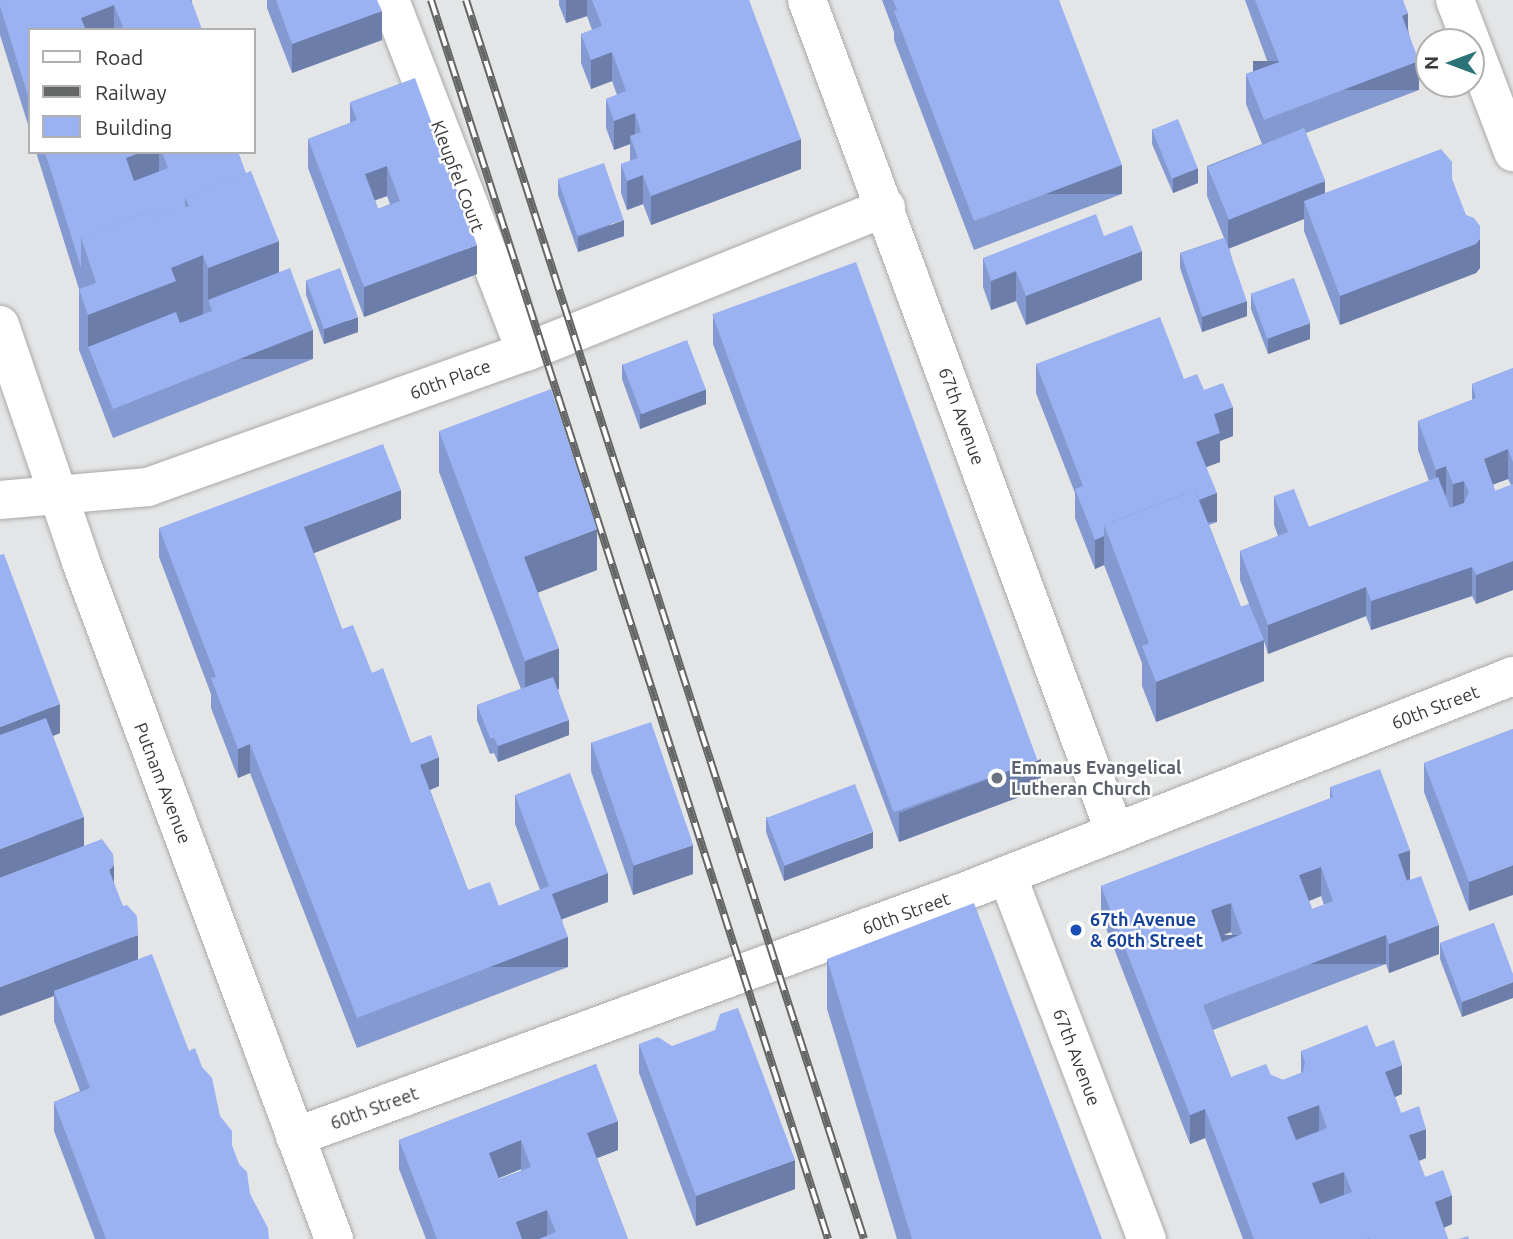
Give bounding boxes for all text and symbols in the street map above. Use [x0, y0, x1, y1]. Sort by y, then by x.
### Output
legend [28, 28, 256, 154]
north arrow [1415, 28, 1485, 98]
text: Road [95, 45, 143, 69]
text: N [1420, 56, 1442, 70]
text: Railway [95, 80, 167, 104]
text: Building [95, 115, 172, 139]
street label: Kleupfel Court [427, 117, 489, 235]
street label: 60th Place [406, 354, 494, 404]
street label: 67th Avenue [934, 364, 990, 468]
street label: 60th Street [1388, 680, 1482, 734]
street label: Putnam Avenue [130, 719, 196, 847]
place label: Emmaus Evangelical Lutheran Church [1011, 757, 1181, 800]
marker: Emmaus Evangelical Lutheran Church [989, 770, 1005, 786]
street label: 60th Street [859, 887, 953, 939]
place label: 67th Avenue & 60th Street [1090, 909, 1203, 951]
marker: 67th Avenue & 60th Street [1068, 922, 1084, 938]
street label: 67th Avenue [1049, 1005, 1105, 1109]
street label: 60th Street [327, 1082, 421, 1134]

